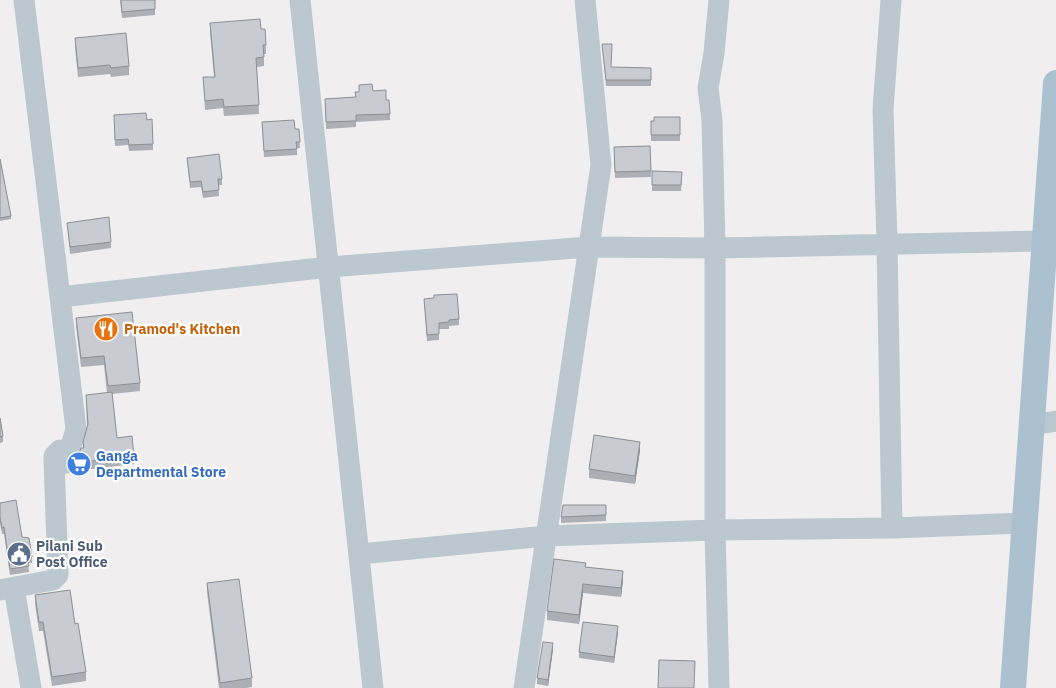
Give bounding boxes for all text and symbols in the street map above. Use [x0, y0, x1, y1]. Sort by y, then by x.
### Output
restaurant icon: Pramod's Kitchen [93, 316, 119, 342]
place label: Pramod's Kitchen [124, 320, 240, 338]
place label: Ganga Departmental Store [96, 447, 226, 481]
supermarket icon: Ganga Departmental Store [66, 451, 92, 477]
place label: Pilani Sub Post Office [36, 537, 108, 571]
public building icon: Pilani Sub Post Office [6, 541, 32, 567]

